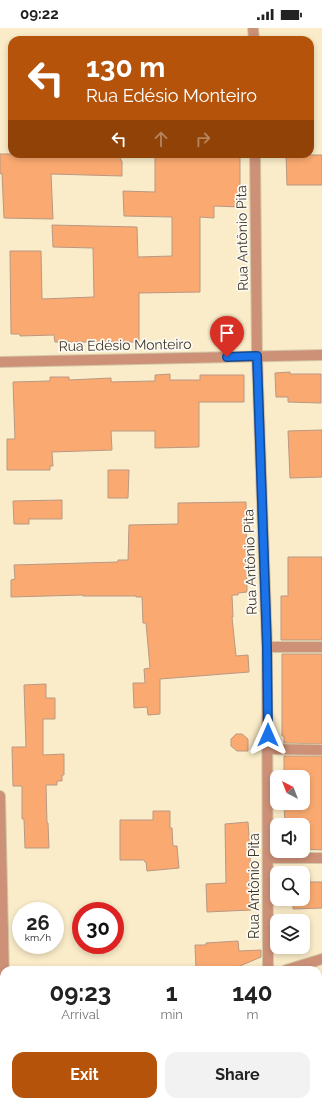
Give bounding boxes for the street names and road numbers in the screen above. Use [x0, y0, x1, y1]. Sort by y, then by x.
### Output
street label: Rua Antônio Pita [233, 185, 251, 291]
street label: Rua Edésio Monteiro [58, 336, 192, 354]
street label: Rua Antônio Pita [240, 509, 260, 615]
street label: Rua Antônio Pita [246, 833, 262, 939]

